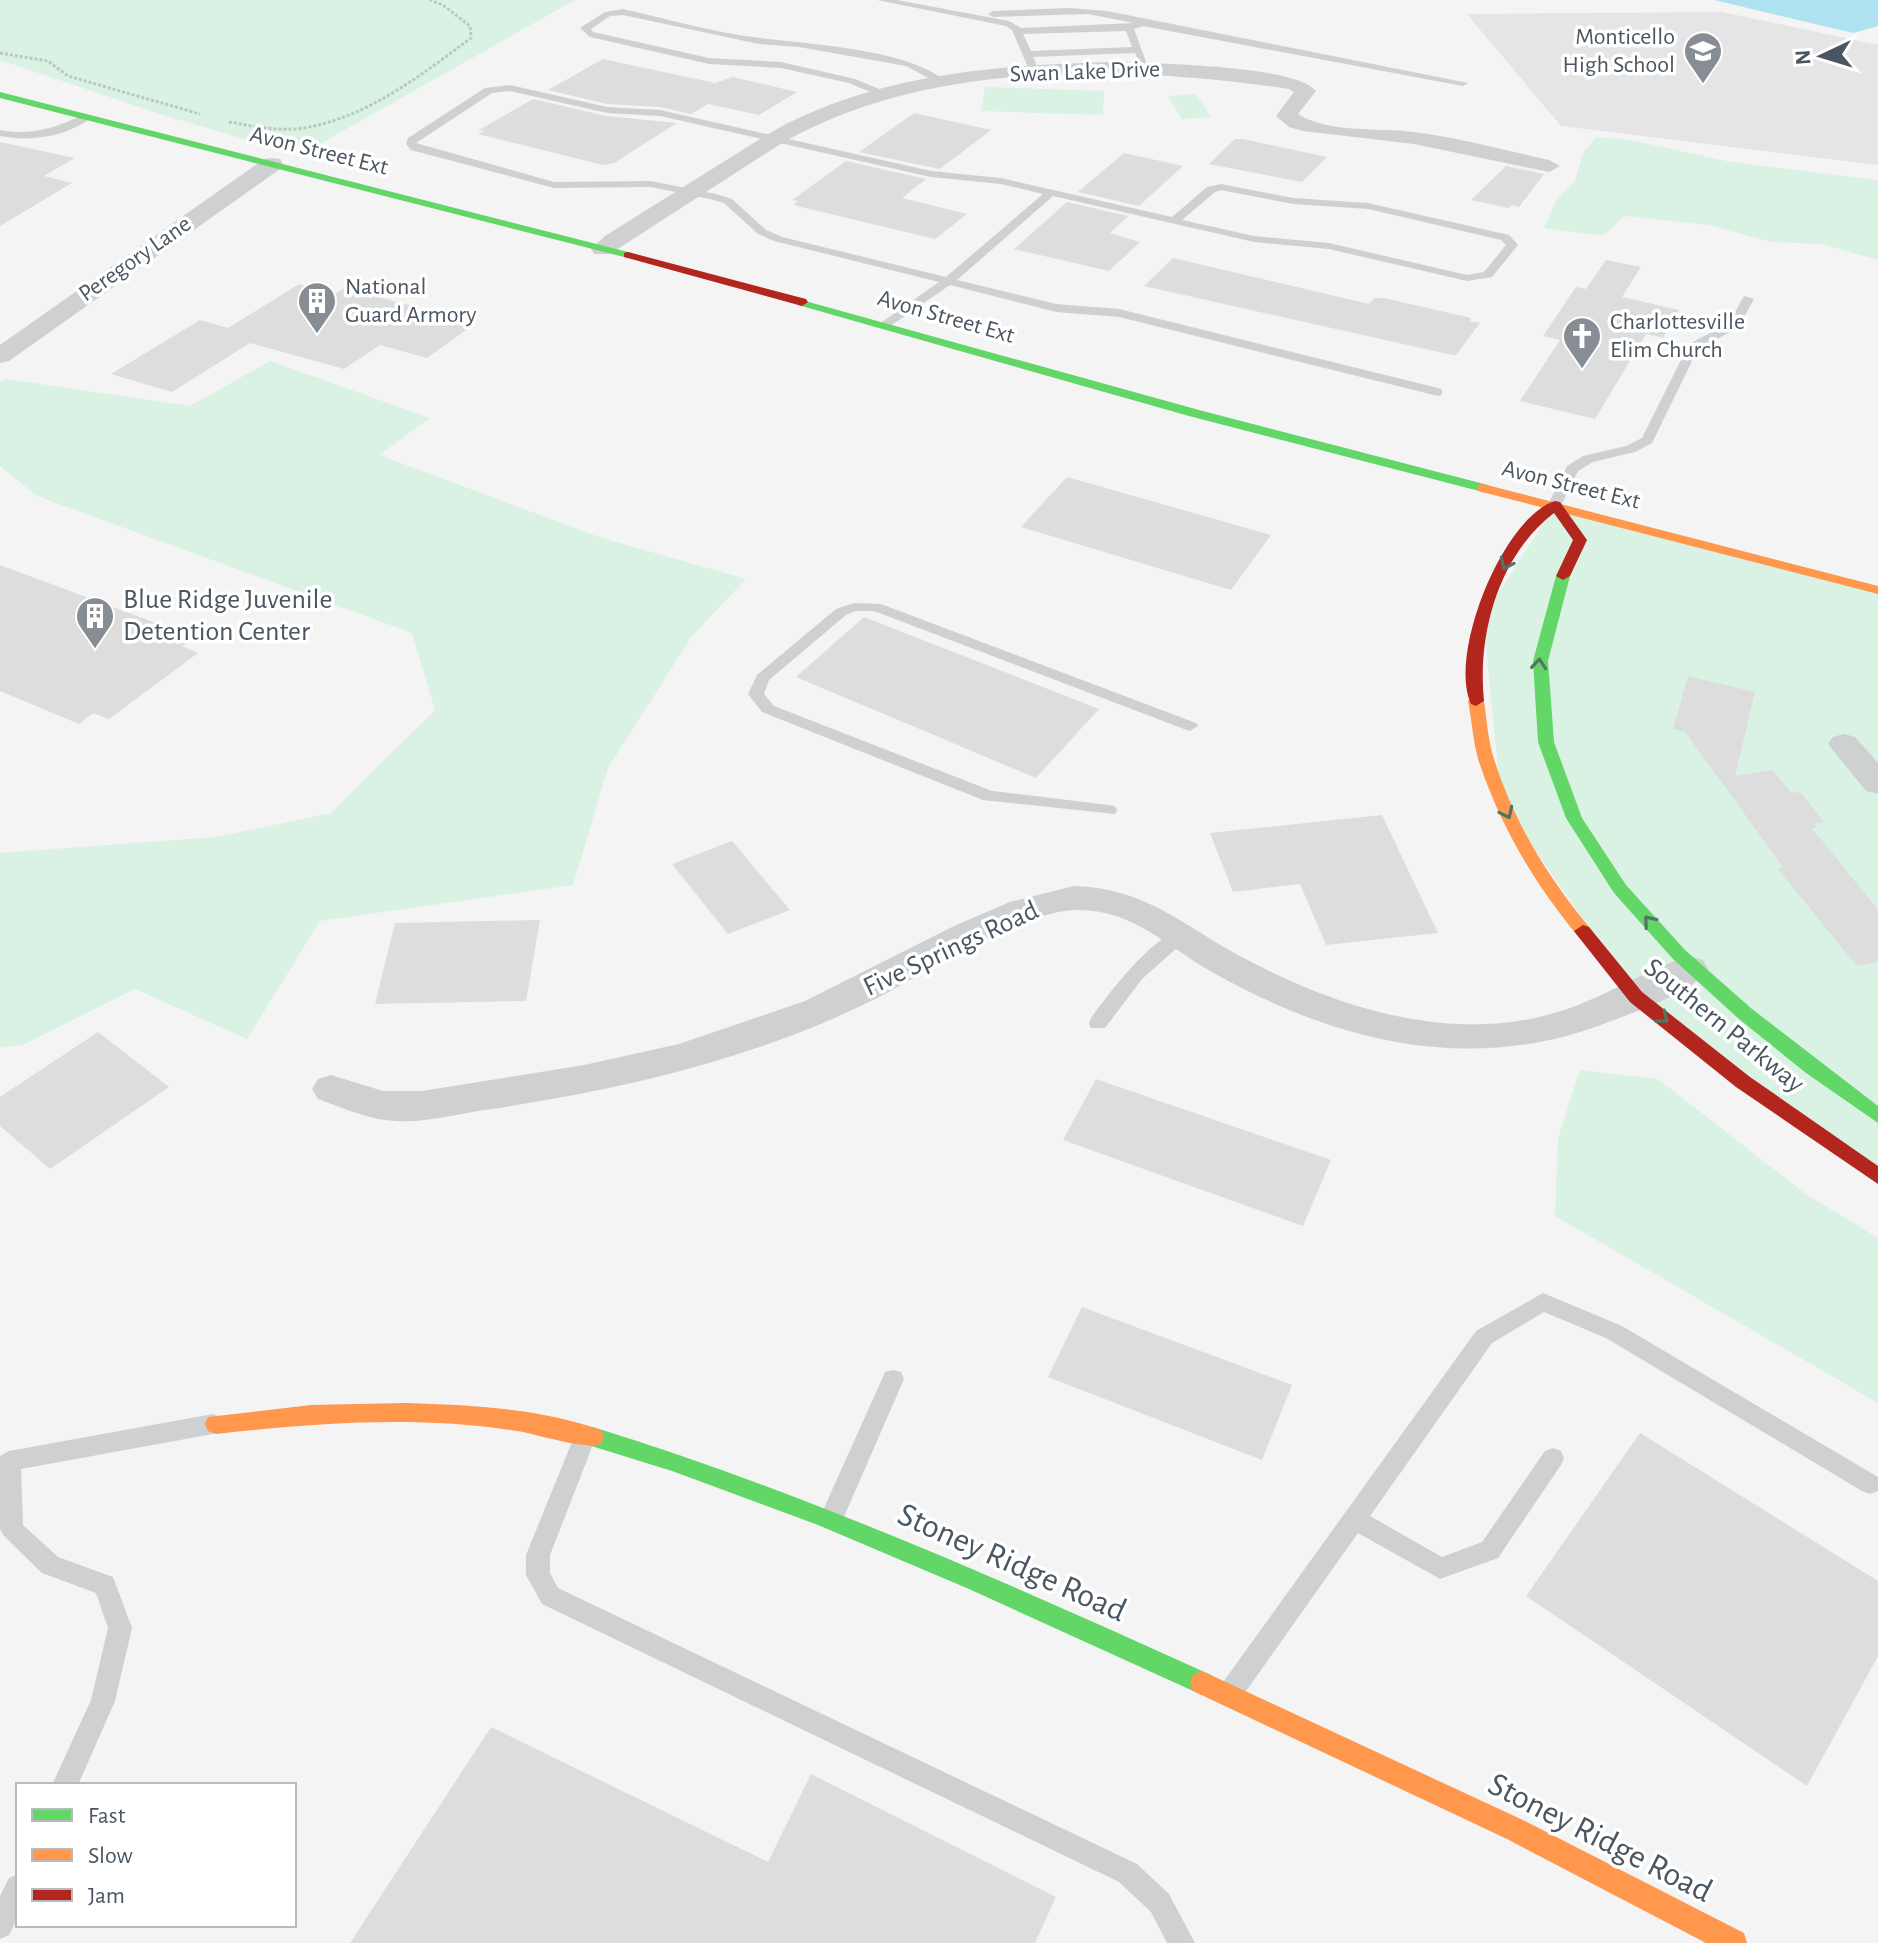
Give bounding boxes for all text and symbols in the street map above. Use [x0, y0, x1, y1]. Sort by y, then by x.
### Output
north arrow [1782, 16, 1862, 96]
place label: Monticello High School [1563, 25, 1675, 77]
school or university icon: Monticello High School [1682, 30, 1724, 85]
text: N [1792, 49, 1815, 66]
street label: Swan Lake Drive [1009, 57, 1161, 87]
street label: Avon Street Ext [248, 122, 391, 180]
street label: Peregory Lane [75, 212, 195, 306]
place label: National Guard Armory [345, 275, 477, 327]
building icon: National Guard Armory [296, 280, 338, 335]
street label: Avon Street Ext [875, 286, 1018, 348]
place label: Charlottesville Elim Church [1610, 310, 1745, 362]
church icon: Charlottesville Elim Church [1561, 315, 1603, 370]
street label: Avon Street Ext [1500, 456, 1643, 514]
one-way arrow [1499, 556, 1515, 570]
place label: Blue Ridge Juvenile Detention Center [123, 586, 332, 646]
building icon: Blue Ridge Juvenile Detention Center [74, 595, 116, 650]
one-way arrow [1530, 657, 1547, 670]
one-way arrow [1497, 805, 1513, 819]
street label: Five Springs Road [859, 896, 1043, 1002]
one-way arrow [1644, 916, 1659, 931]
street label: Southern Parkway [1639, 953, 1809, 1099]
one-way arrow [1654, 1009, 1669, 1023]
street label: Stoney Ridge Road [893, 1497, 1131, 1629]
street label: Stoney Ridge Road [1483, 1767, 1717, 1909]
legend [16, 1783, 296, 1927]
text: Fast [88, 1804, 126, 1828]
text: Slow [88, 1844, 133, 1868]
text: Jam [88, 1884, 125, 1908]

